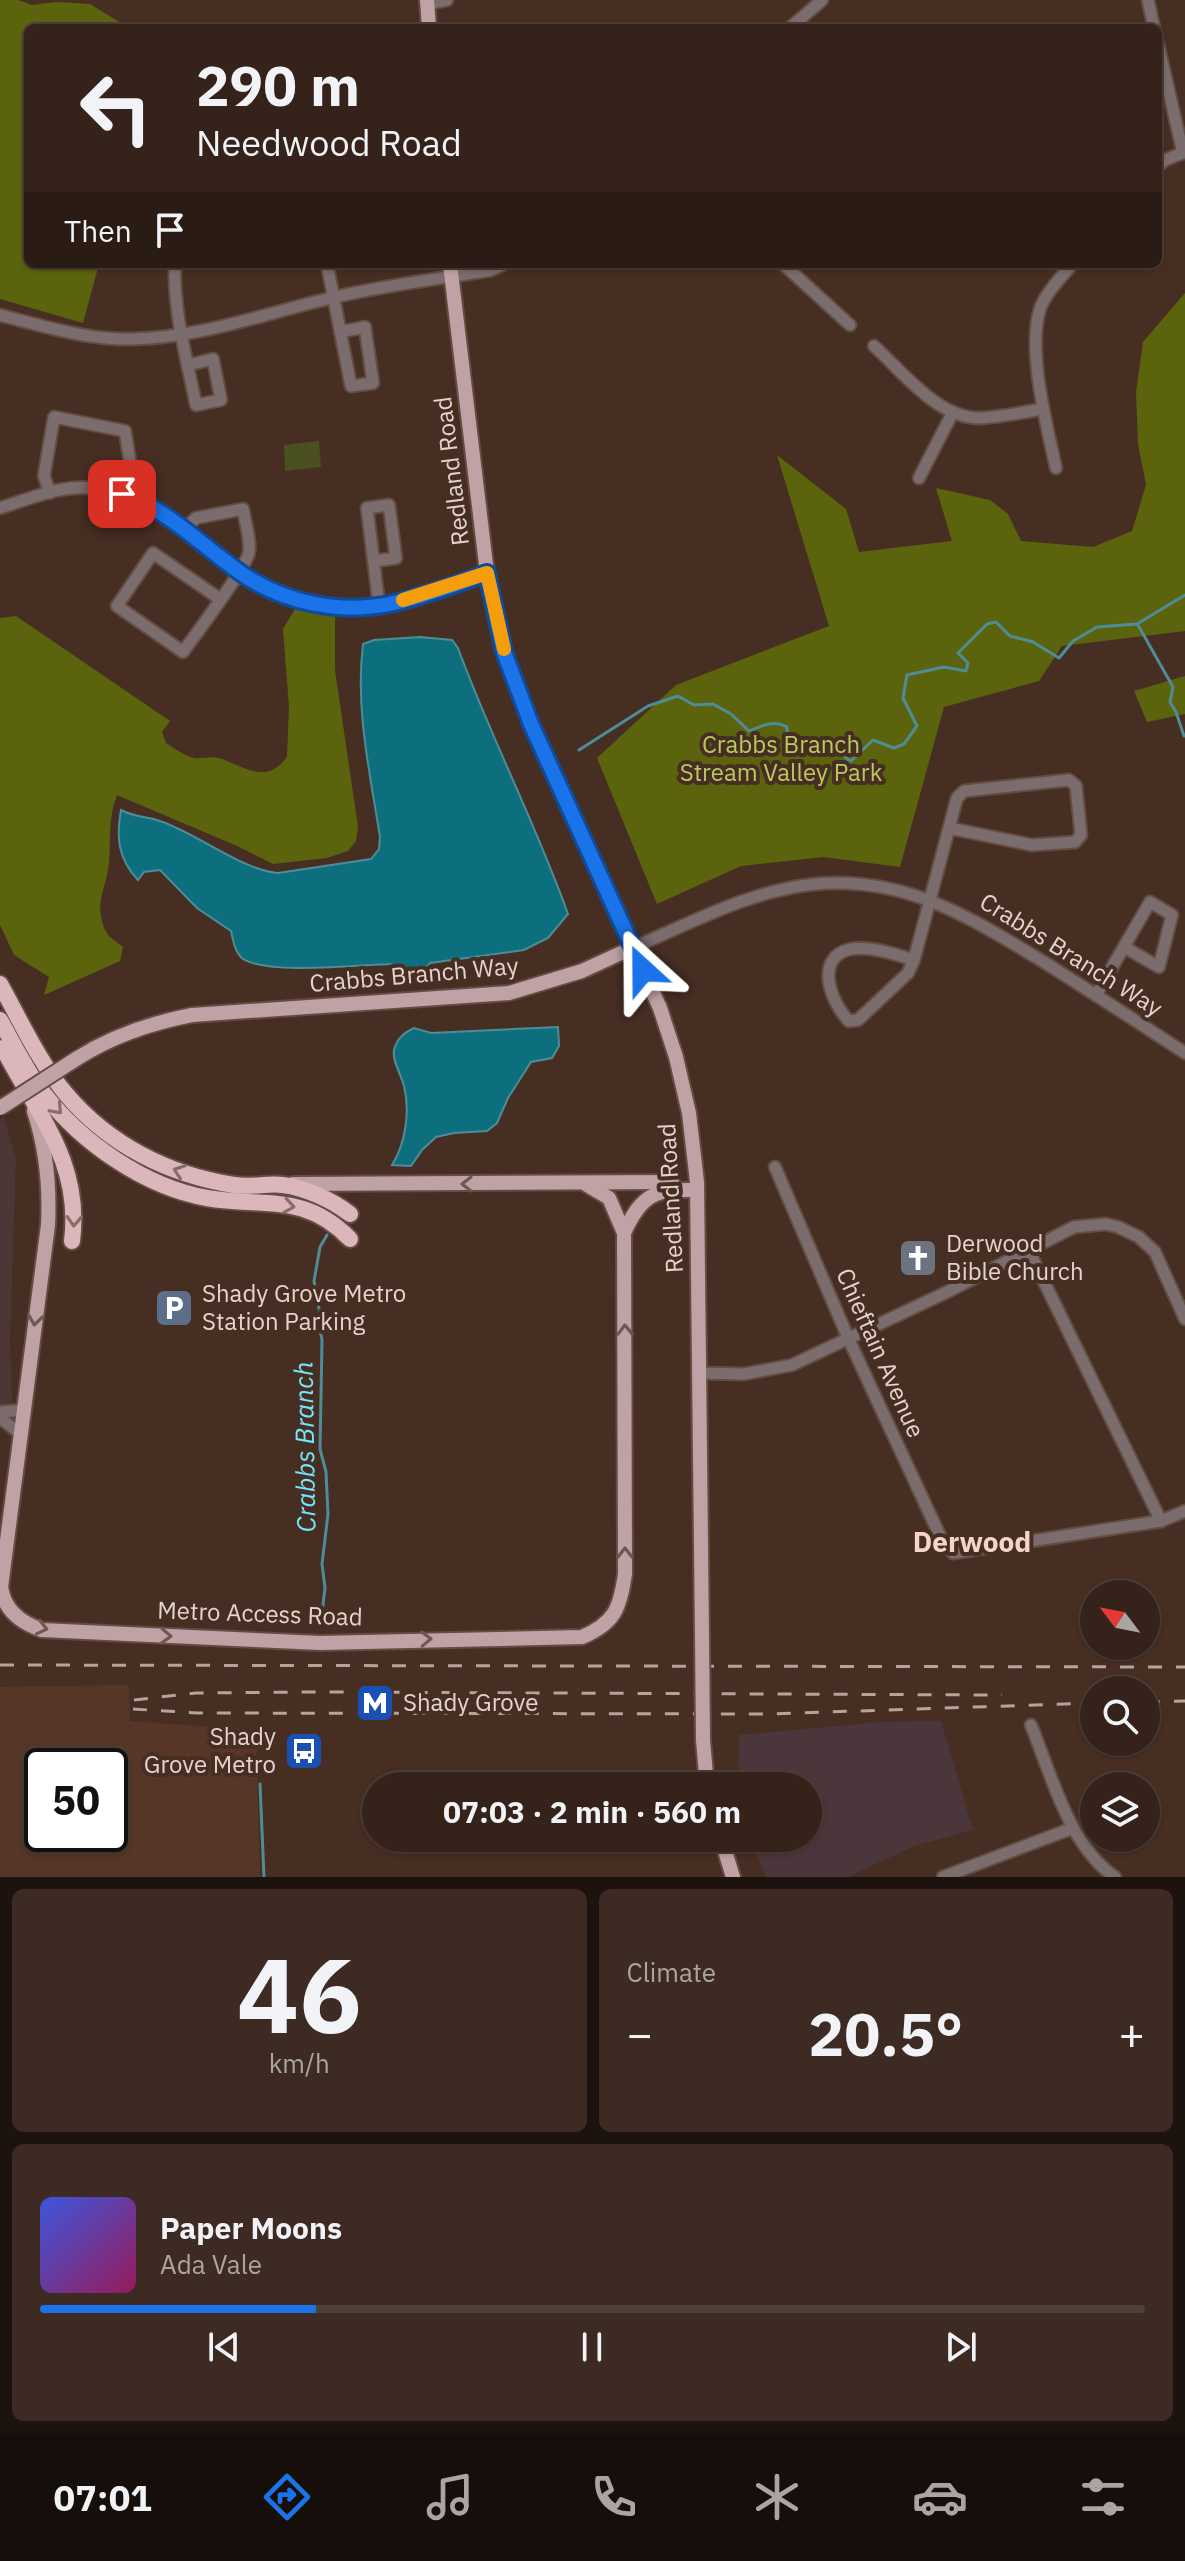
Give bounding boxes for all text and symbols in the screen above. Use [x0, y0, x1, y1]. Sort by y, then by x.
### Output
text: 290 m [196, 49, 360, 121]
icon: left [64, 56, 168, 160]
text: Needwood Road [196, 119, 462, 166]
icon: arrive [148, 208, 192, 252]
text: Then [64, 211, 132, 250]
street label: Redland Road [426, 395, 476, 547]
pin [88, 460, 156, 528]
icon: arrive [100, 472, 144, 516]
park label: Crabbs Branch Stream Valley Park [680, 728, 883, 788]
street label: Crabbs Branch Way [974, 885, 1169, 1023]
position arrow [601, 928, 685, 1012]
street label: Crabbs Branch Way [308, 949, 520, 999]
one-way arrow [48, 1100, 63, 1114]
street label: Redland Road [650, 1122, 690, 1274]
one-way arrow [172, 1165, 186, 1181]
one-way arrow [460, 1175, 473, 1193]
one-way arrow [283, 1196, 296, 1213]
one-way arrow [65, 1215, 82, 1228]
place label: Derwood Bible Church [946, 1227, 1084, 1287]
church icon: Derwood Bible Church [897, 1237, 939, 1279]
street label: Chieftain Avenue [829, 1263, 933, 1442]
place label: Shady Grove Metro Station Parking [202, 1277, 406, 1337]
parking icon: Shady Grove Metro Station Parking [153, 1287, 195, 1329]
one-way arrow [27, 1314, 44, 1327]
one-way arrow [616, 1323, 634, 1336]
water label: Crabbs Branch [286, 1361, 322, 1533]
district label: Derwood [913, 1523, 1031, 1560]
one-way arrow [617, 1546, 634, 1559]
north arrow [1080, 1580, 1160, 1660]
map controls [1080, 1580, 1160, 1852]
street label: Metro Access Road [157, 1593, 363, 1633]
one-way arrow [34, 1619, 48, 1636]
one-way arrow [160, 1627, 173, 1644]
one-way arrow [420, 1631, 433, 1648]
button: search [1080, 1676, 1160, 1756]
metro station icon: Shady Grove [354, 1682, 396, 1724]
place label: Shady Grove [403, 1686, 538, 1718]
place label: Shady Grove Metro [144, 1720, 276, 1780]
bus stop icon: Shady Grove Metro [283, 1730, 325, 1772]
speed limit sign: 50 [24, 1748, 128, 1852]
button: layers [1080, 1772, 1160, 1852]
text: 07:03 · 2 min · 560 m [443, 1792, 741, 1831]
text: 46 [237, 1926, 362, 2062]
text: Climate [627, 1955, 716, 1989]
text: 20.5° [808, 1994, 963, 2073]
text: − [627, 2005, 653, 2062]
text: + [1119, 2005, 1145, 2062]
text: km/h [269, 2046, 330, 2080]
text: Paper Moons [160, 2208, 342, 2247]
text: Ada Vale [160, 2247, 262, 2281]
icon: previous [202, 2325, 246, 2369]
icon: pause [570, 2325, 614, 2369]
icon: next [939, 2325, 983, 2369]
icon: directions [259, 2469, 315, 2525]
icon: music [422, 2469, 478, 2525]
icon: phone [586, 2469, 642, 2525]
icon: climate [749, 2469, 805, 2525]
icon: car [912, 2469, 968, 2525]
icon: filters [1075, 2469, 1131, 2525]
text: 07:01 [54, 2474, 152, 2521]

